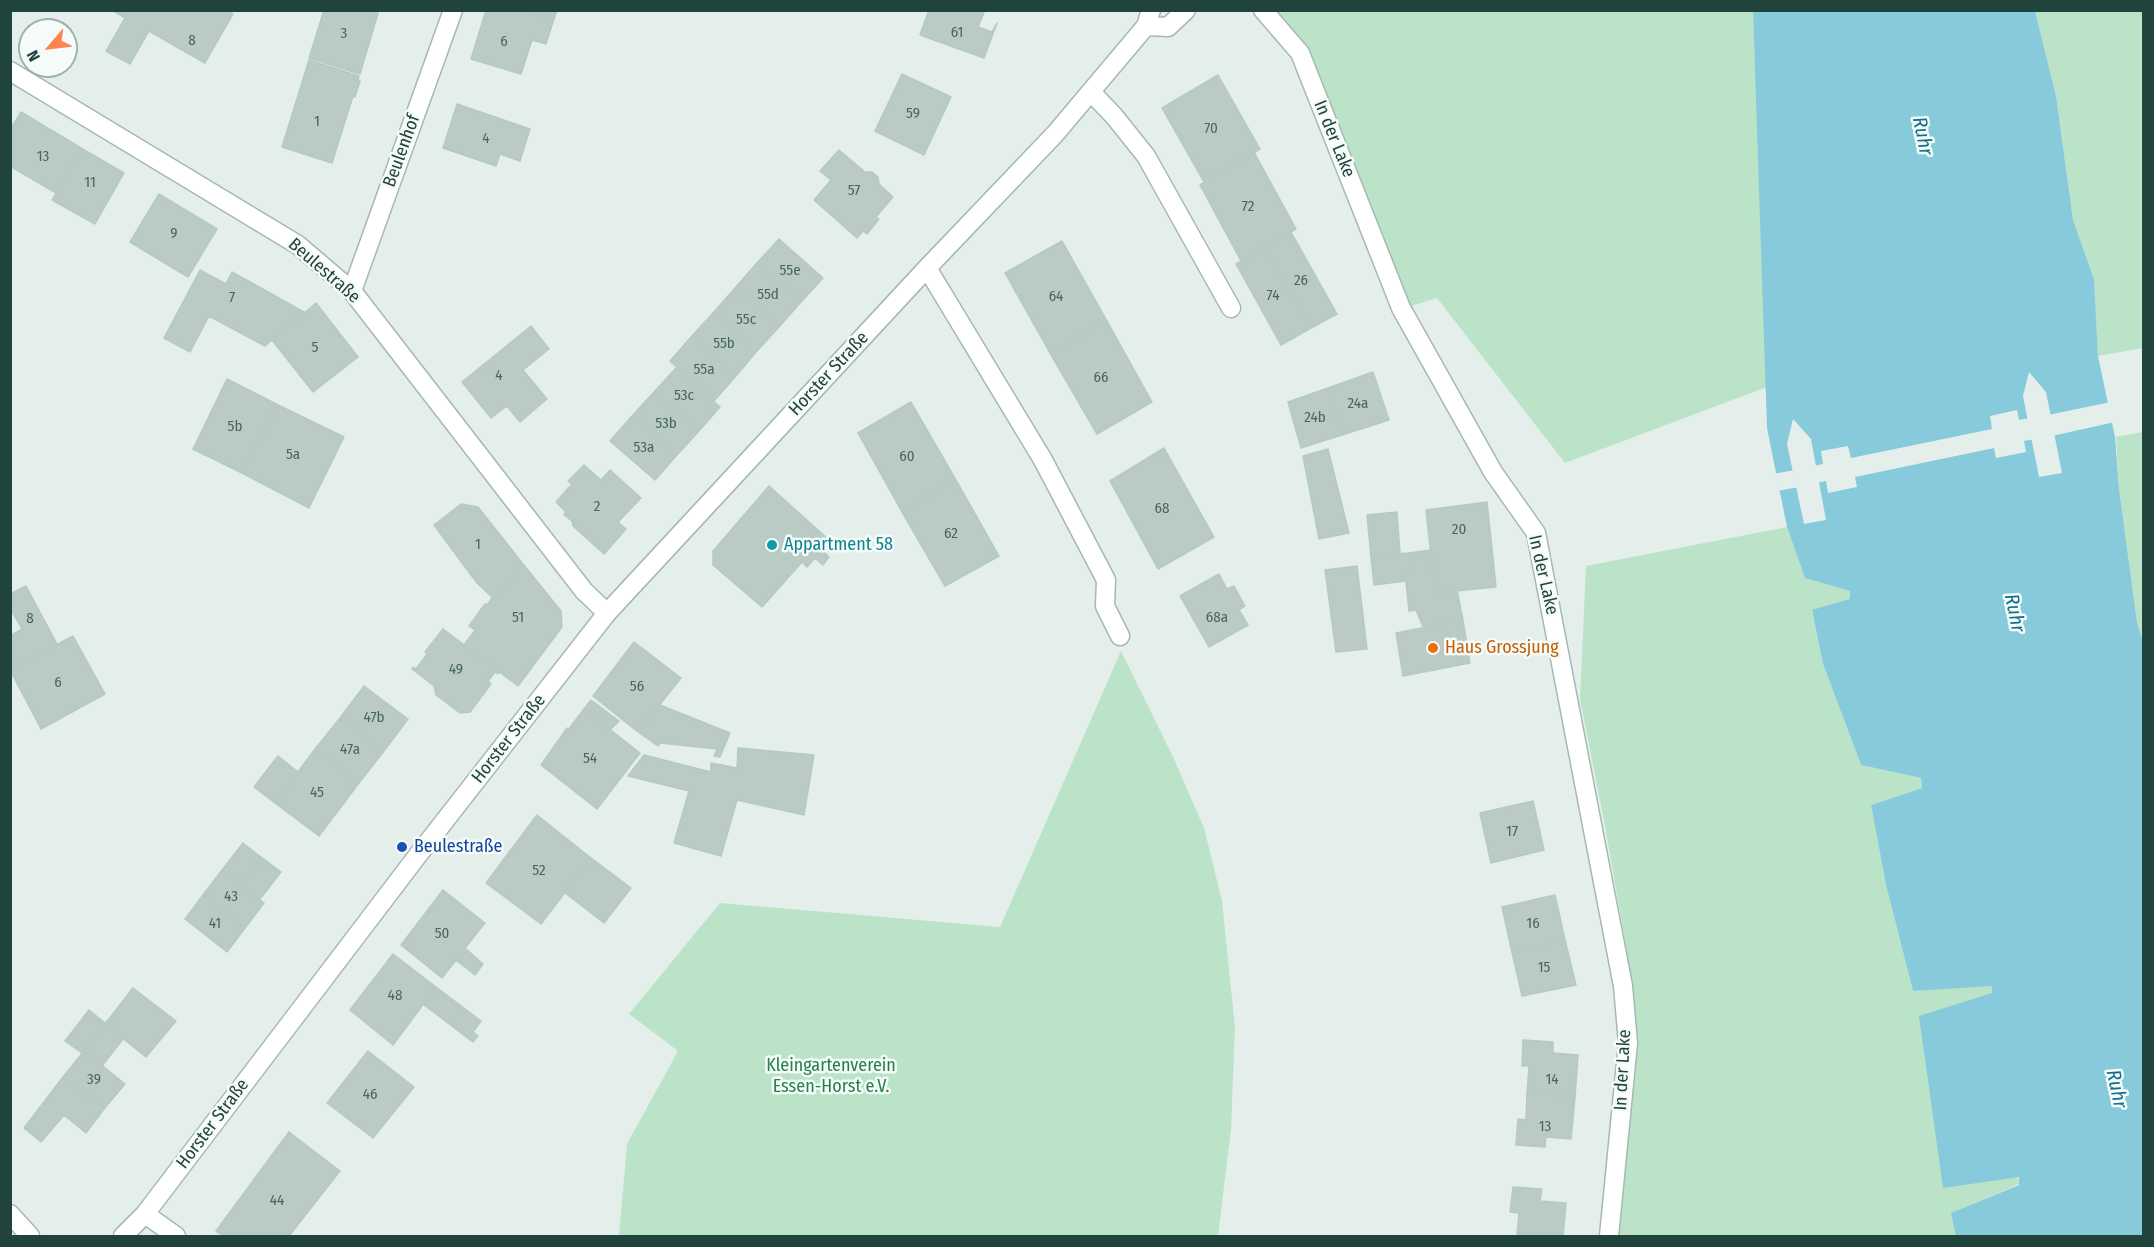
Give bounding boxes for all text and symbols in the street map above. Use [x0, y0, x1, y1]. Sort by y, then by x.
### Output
north arrow [18, 18, 78, 78]
house number: 61 [951, 24, 963, 42]
house number: 3 [341, 25, 347, 43]
house number: 8 [188, 32, 196, 50]
house number: 6 [500, 33, 508, 51]
text: N [23, 47, 44, 64]
street label: In der Lake [1309, 97, 1359, 181]
house number: 59 [906, 105, 920, 123]
street label: Beulenhof [379, 112, 425, 190]
house number: 1 [314, 113, 320, 131]
water label: Ruhr [1907, 115, 1937, 157]
house number: 70 [1204, 120, 1218, 138]
house number: 4 [482, 130, 490, 148]
house number: 13 [37, 148, 49, 166]
house number: 11 [84, 174, 96, 192]
house number: 57 [848, 182, 860, 200]
house number: 72 [1242, 198, 1254, 216]
house number: 9 [170, 225, 178, 243]
street label: Beulestraße [284, 234, 364, 308]
house number: 55e [779, 262, 801, 280]
house number: 26 [1294, 272, 1308, 290]
house number: 55d [757, 286, 779, 304]
house number: 74 [1267, 287, 1279, 305]
house number: 64 [1049, 288, 1063, 306]
house number: 7 [229, 289, 235, 307]
house number: 55c [736, 311, 756, 329]
street label: Horster Straße [785, 328, 873, 420]
house number: 55b [713, 335, 735, 353]
house number: 5 [312, 339, 318, 357]
house number: 55a [693, 361, 715, 379]
house number: 4 [495, 367, 503, 385]
house number: 66 [1094, 369, 1108, 387]
house number: 53c [674, 387, 694, 405]
house number: 24a [1348, 395, 1368, 413]
house number: 24b [1304, 409, 1326, 427]
house number: 53b [655, 415, 677, 433]
house number: 5b [228, 418, 242, 436]
house number: 53a [634, 439, 654, 457]
house number: 5a [286, 446, 300, 464]
house number: 60 [899, 448, 915, 466]
house number: 2 [594, 498, 600, 516]
house number: 68 [1155, 500, 1169, 518]
house number: 20 [1452, 521, 1466, 539]
house number: 62 [944, 525, 958, 543]
street label: In der Lake [1523, 533, 1563, 617]
place label: Appartment 58 [784, 534, 893, 556]
house number: 1 [475, 536, 481, 554]
marker: Appartment 58 [765, 538, 779, 552]
water label: Ruhr [1999, 592, 2029, 634]
house number: 51 [512, 609, 524, 627]
house number: 68a [1206, 609, 1228, 627]
house number: 8 [26, 610, 34, 628]
place label: Haus Grossjung [1445, 637, 1559, 659]
marker: Haus Grossjung [1426, 641, 1440, 655]
house number: 49 [449, 661, 463, 679]
house number: 6 [54, 674, 62, 692]
house number: 56 [630, 678, 644, 696]
street label: Horster Straße [468, 690, 550, 788]
house number: 47b [363, 709, 385, 727]
house number: 47a [340, 741, 360, 759]
house number: 54 [583, 750, 597, 768]
house number: 45 [310, 784, 324, 802]
house number: 17 [1506, 823, 1518, 841]
place label: Beulestraße [414, 836, 502, 858]
marker: Beulestraße [395, 840, 409, 854]
house number: 52 [532, 862, 546, 880]
house number: 43 [224, 888, 238, 906]
house number: 41 [209, 915, 221, 933]
house number: 16 [1526, 915, 1540, 933]
house number: 50 [435, 925, 449, 943]
house number: 15 [1538, 959, 1550, 977]
house number: 48 [388, 987, 402, 1005]
street label: In der Lake [1610, 1029, 1636, 1111]
park label: Kleingartenverein Essen-Horst e.V. [766, 1055, 896, 1098]
water label: Ruhr [2100, 1068, 2132, 1110]
house number: 39 [87, 1071, 101, 1089]
house number: 14 [1545, 1071, 1559, 1089]
street label: Horster Straße [172, 1075, 254, 1173]
house number: 46 [363, 1086, 377, 1104]
house number: 13 [1539, 1118, 1551, 1136]
house number: 44 [270, 1192, 284, 1210]

